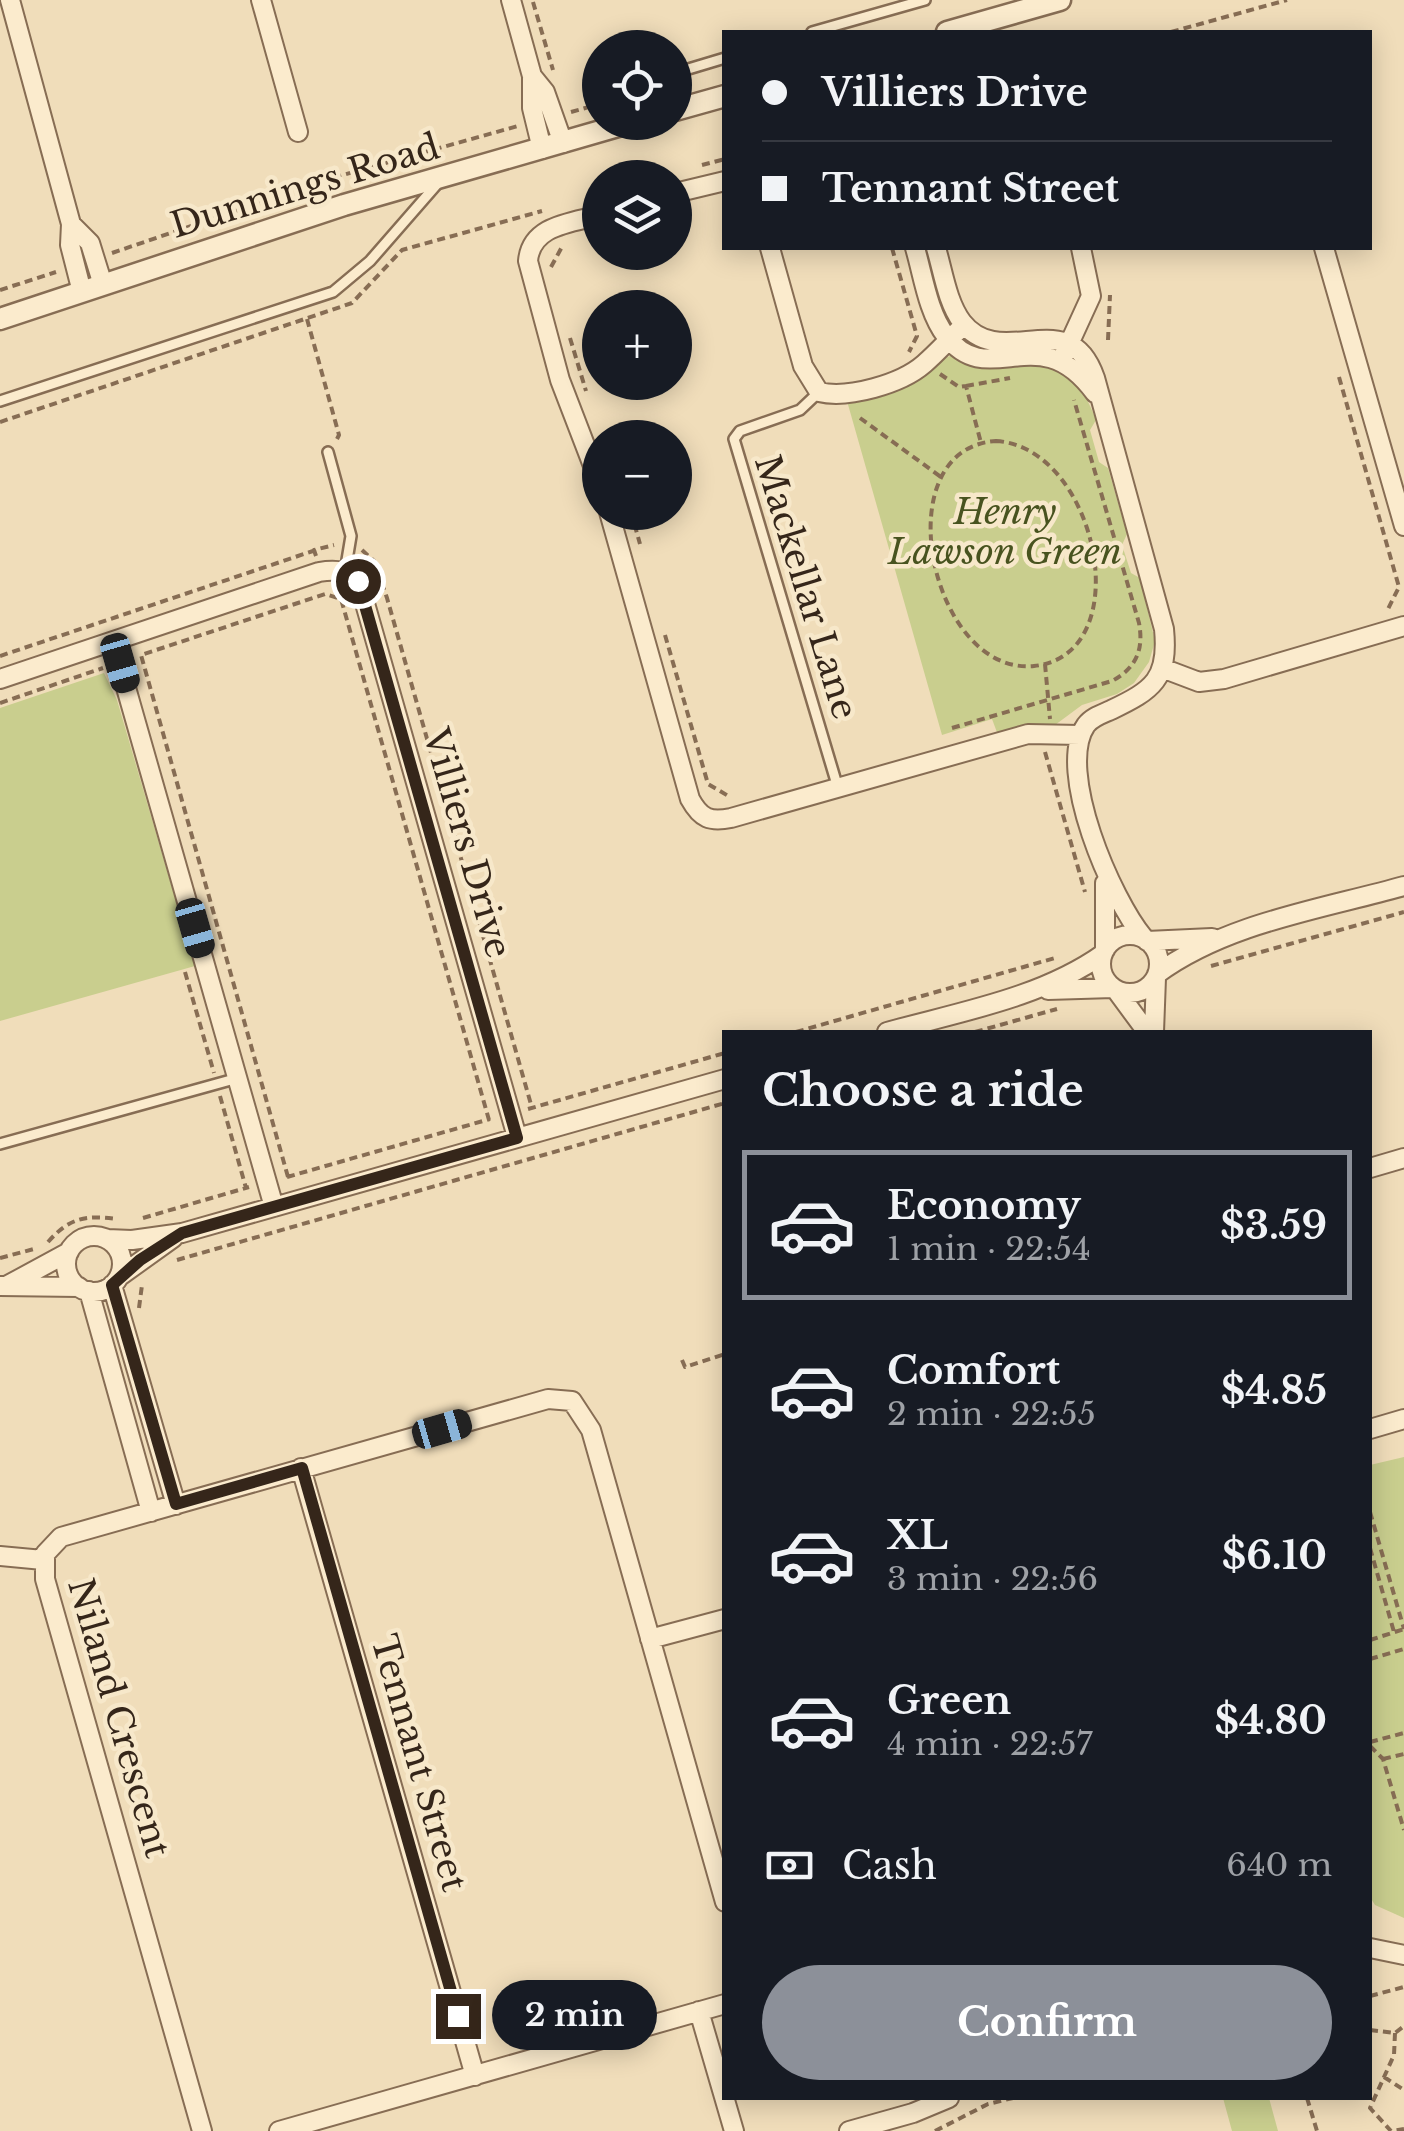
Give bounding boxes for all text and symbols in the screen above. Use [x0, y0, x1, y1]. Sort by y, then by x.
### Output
map controls [582, 30, 692, 530]
button: locate [582, 30, 692, 140]
text: Villiers Drive [822, 69, 1088, 116]
street label: Dunnings Road [165, 124, 444, 247]
button: layers [582, 160, 692, 270]
text: Tennant Street [822, 165, 1119, 212]
button: + [582, 290, 692, 400]
button: − [582, 420, 692, 530]
street label: Mackellar Lane [746, 450, 867, 724]
park label: Henry Lawson Green [887, 490, 1122, 573]
route start [336, 559, 381, 604]
car [97, 630, 143, 696]
street label: Villiers Drive [414, 722, 521, 962]
car [172, 895, 218, 961]
text: Choose a ride [762, 1062, 1084, 1118]
icon: car [767, 1180, 857, 1270]
text: Economy [887, 1182, 1081, 1229]
text: $3.59 [1220, 1202, 1327, 1249]
text: 1 min · 22:54 [887, 1229, 1091, 1269]
icon: car [767, 1345, 857, 1435]
text: Comfort [887, 1347, 1060, 1394]
text: $4.85 [1221, 1367, 1327, 1414]
text: 2 min · 22:55 [887, 1394, 1096, 1434]
car [409, 1406, 475, 1452]
icon: car [767, 1510, 857, 1600]
text: XL [887, 1512, 948, 1559]
text: $6.10 [1222, 1532, 1327, 1579]
text: 3 min · 22:56 [887, 1559, 1098, 1599]
street label: Niland Crescent [59, 1573, 180, 1862]
street label: Tennant Street [362, 1630, 477, 1896]
icon: car [767, 1675, 857, 1765]
text: Green [887, 1677, 1011, 1724]
text: $4.80 [1215, 1697, 1327, 1744]
text: 4 min · 22:57 [887, 1724, 1092, 1764]
icon: cash [762, 1838, 817, 1893]
text: Cash [842, 1842, 937, 1889]
text: 640 m [1226, 1845, 1332, 1885]
button: Confirm [762, 1965, 1332, 2080]
callout: 2 min [493, 1981, 658, 2051]
route end [436, 1994, 481, 2039]
text: 2 min [525, 1995, 624, 2035]

